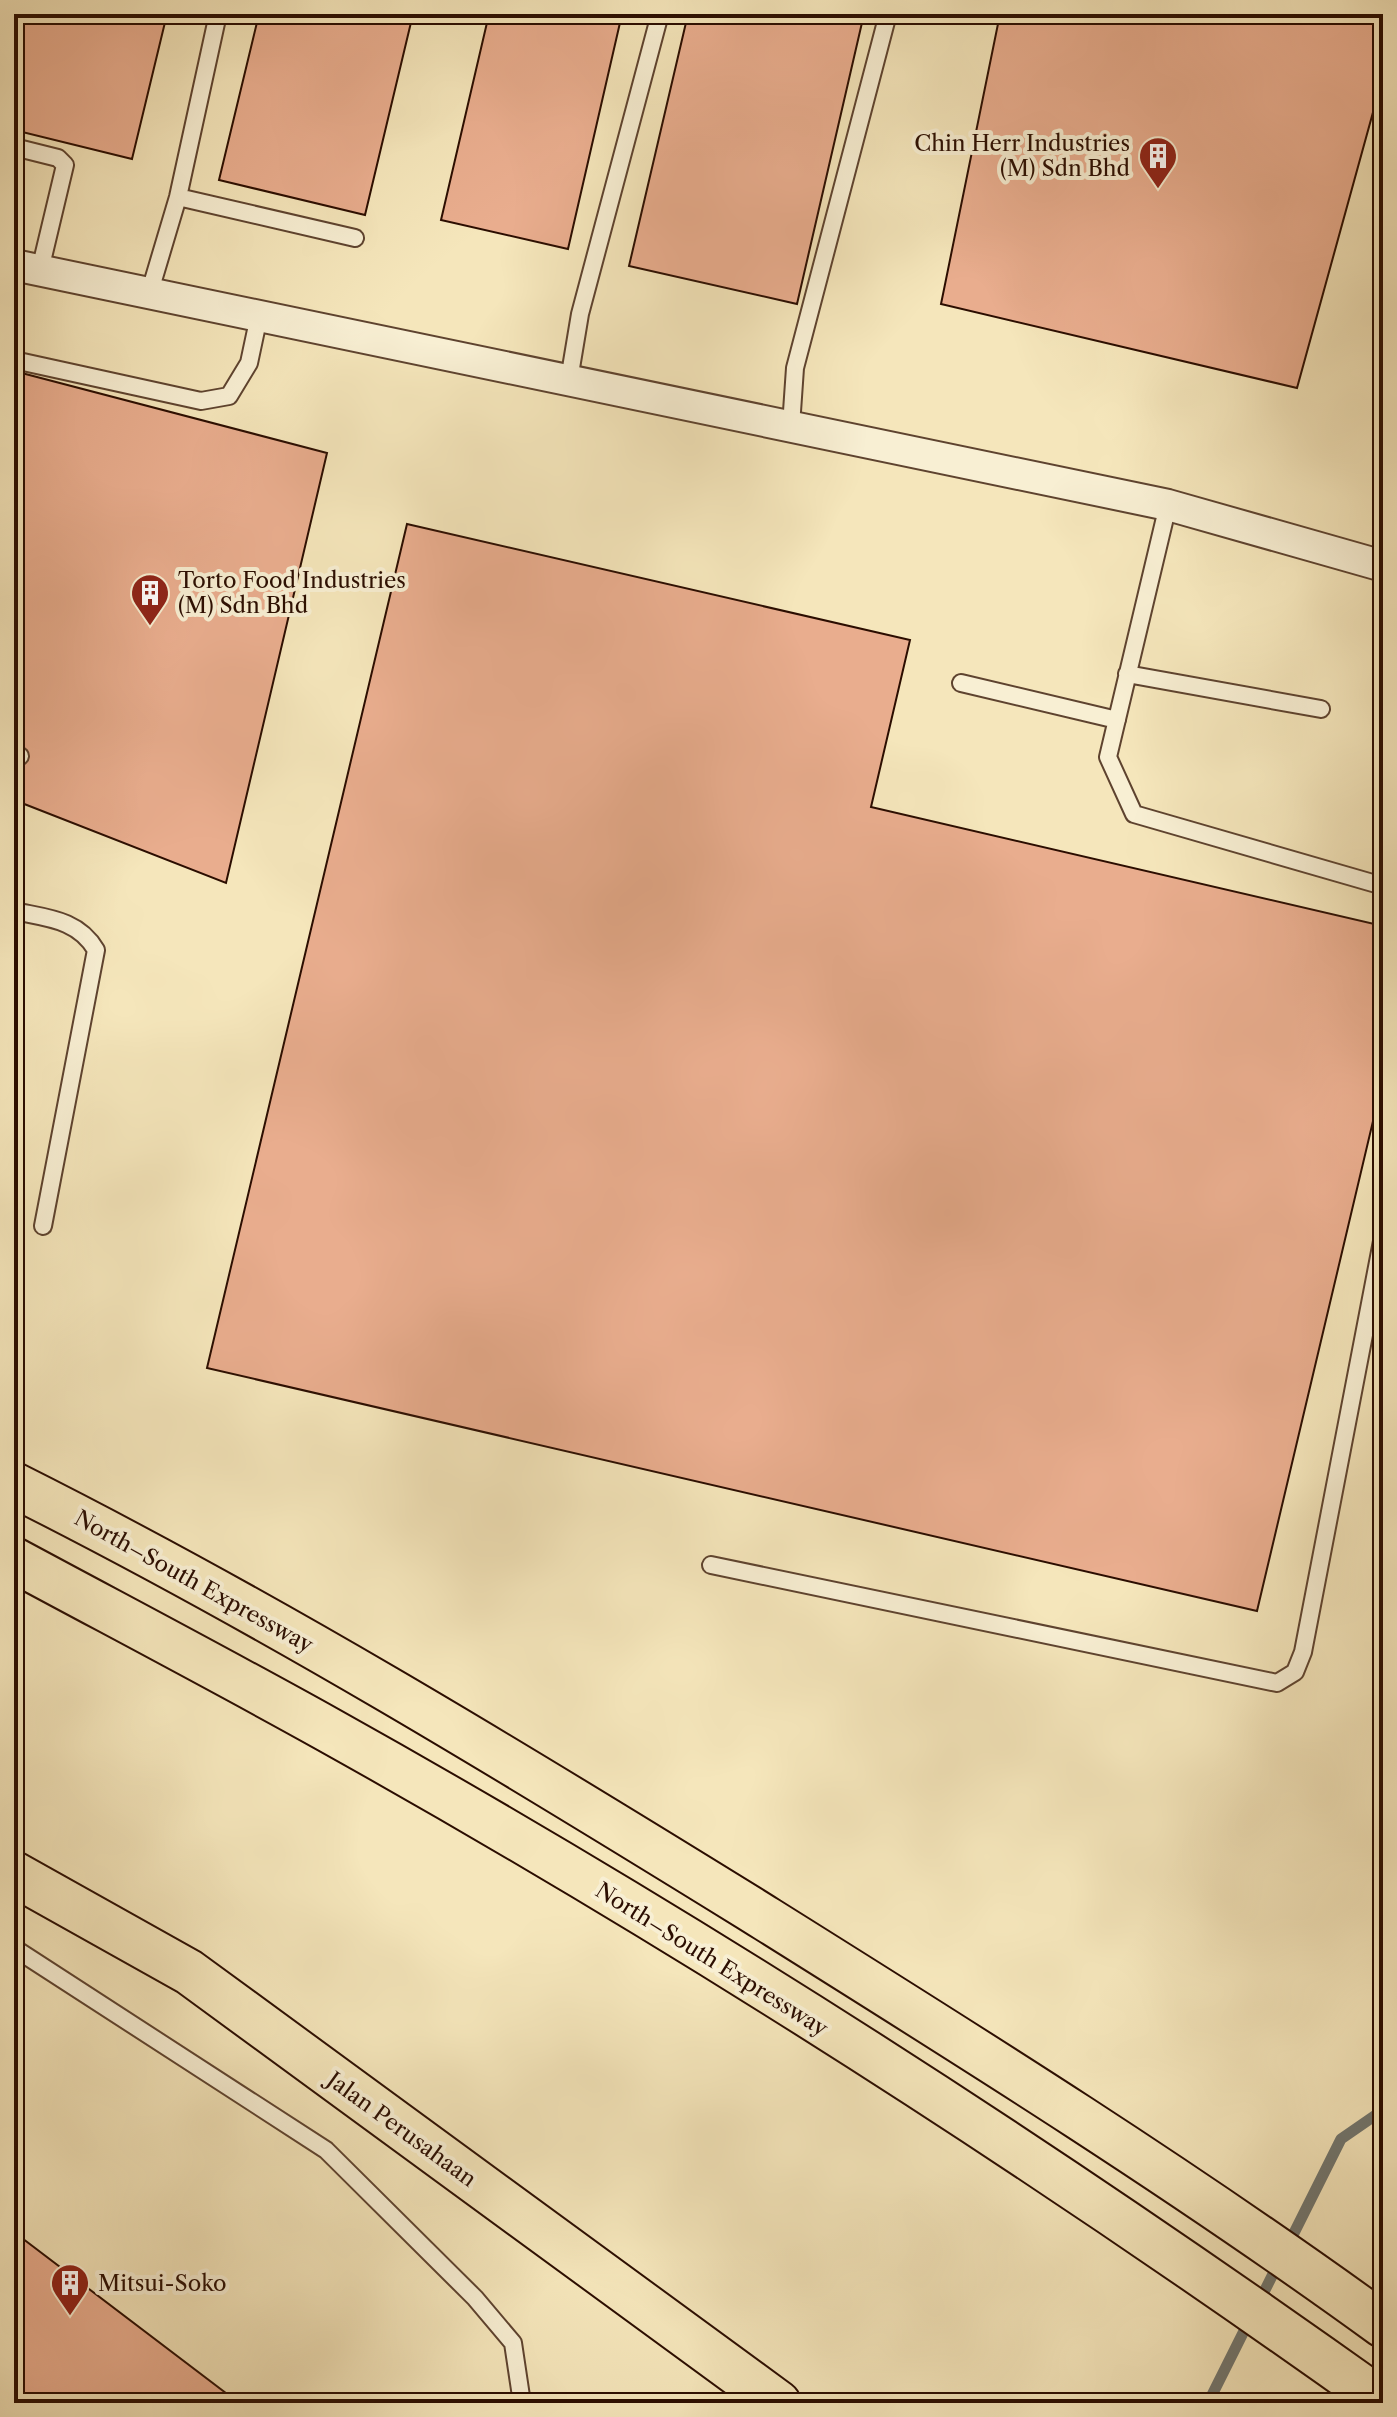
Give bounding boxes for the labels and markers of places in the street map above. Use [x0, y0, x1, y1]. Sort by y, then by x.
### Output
place label: Chin Herr Industries (M) Sdn Bhd [914, 130, 1130, 182]
building icon: Chin Herr Industries (M) Sdn Bhd [1137, 135, 1179, 190]
place label: Torto Food Industries (M) Sdn Bhd [178, 567, 406, 619]
building icon: Torto Food Industries (M) Sdn Bhd [129, 572, 171, 627]
building icon: Mitsui-Soko [49, 2262, 91, 2317]
place label: Mitsui-Soko [98, 2270, 227, 2297]

